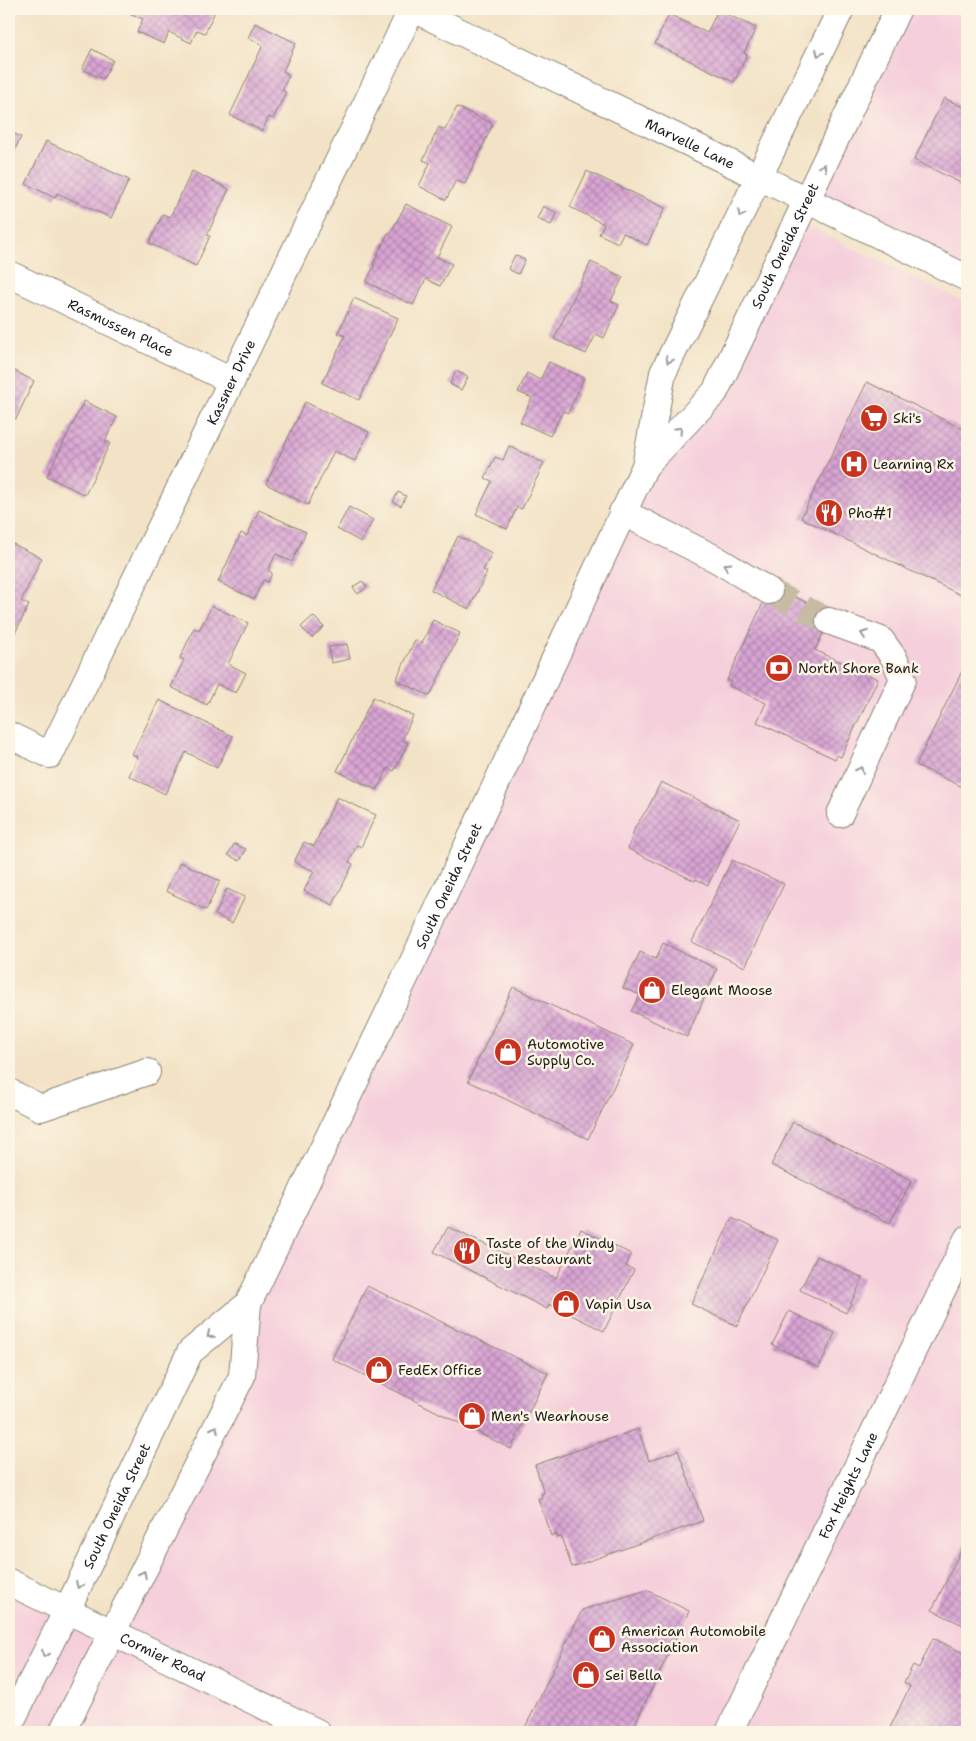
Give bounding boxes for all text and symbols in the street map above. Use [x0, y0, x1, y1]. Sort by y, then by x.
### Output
one-way arrow [816, 47, 826, 56]
street label: Marvelle Lane [642, 114, 738, 173]
one-way arrow [817, 163, 827, 172]
street label: South Oneida Street [747, 180, 823, 312]
one-way arrow [737, 209, 747, 218]
street label: Rasmussen Place [65, 295, 177, 361]
street label: Kassner Drive [203, 336, 259, 428]
one-way arrow [665, 355, 675, 364]
supermarket icon: Ski's [859, 403, 889, 433]
place label: Ski's [893, 409, 922, 427]
one-way arrow [673, 427, 682, 436]
hospital icon: Learning Rx [839, 449, 869, 479]
place label: Learning Rx [873, 455, 954, 473]
restaurant icon: Pho#1 [814, 498, 844, 528]
place label: Pho#1 [848, 504, 892, 522]
one-way arrow [724, 562, 733, 572]
one-way arrow [861, 630, 869, 640]
bank icon: North Shore Bank [764, 653, 794, 683]
place label: North Shore Bank [798, 659, 919, 677]
one-way arrow [854, 766, 865, 775]
street label: South Oneida Street [411, 820, 486, 952]
shop icon: Elegant Moose [637, 975, 667, 1005]
place label: Elegant Moose [671, 981, 773, 999]
place label: Automotive Supply Co. [527, 1035, 605, 1069]
shop icon: Automotive Supply Co. [493, 1037, 523, 1067]
place label: Taste of the Windy City Restaurant [486, 1234, 615, 1268]
restaurant icon: Taste of the Windy City Restaurant [452, 1236, 482, 1266]
shop icon: Vapin Usa [551, 1289, 581, 1319]
place label: Vapin Usa [585, 1295, 652, 1313]
one-way arrow [207, 1329, 216, 1338]
shop icon: FedEx Office [364, 1355, 394, 1385]
place label: FedEx Office [398, 1361, 482, 1379]
shop icon: Men's Wearhouse [457, 1401, 487, 1431]
place label: Men's Wearhouse [491, 1407, 609, 1425]
one-way arrow [209, 1425, 219, 1434]
street label: Fox Heights Lane [815, 1429, 882, 1542]
street label: South Oneida Street [79, 1440, 154, 1572]
one-way arrow [136, 1570, 147, 1579]
one-way arrow [74, 1580, 85, 1589]
place label: American Automobile Association [621, 1622, 766, 1656]
shop icon: American Automobile Association [587, 1624, 617, 1654]
street label: Cormier Road [117, 1628, 208, 1685]
one-way arrow [41, 1649, 51, 1658]
shop icon: Sei Bella [571, 1660, 601, 1690]
place label: Sei Bella [605, 1666, 662, 1684]

